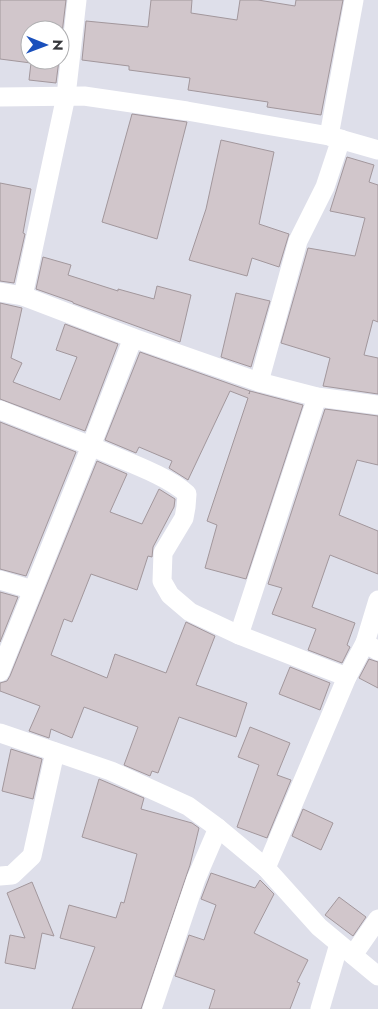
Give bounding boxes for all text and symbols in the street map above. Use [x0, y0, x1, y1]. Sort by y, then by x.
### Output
north arrow [20, 20, 70, 70]
text: N [48, 39, 68, 51]

